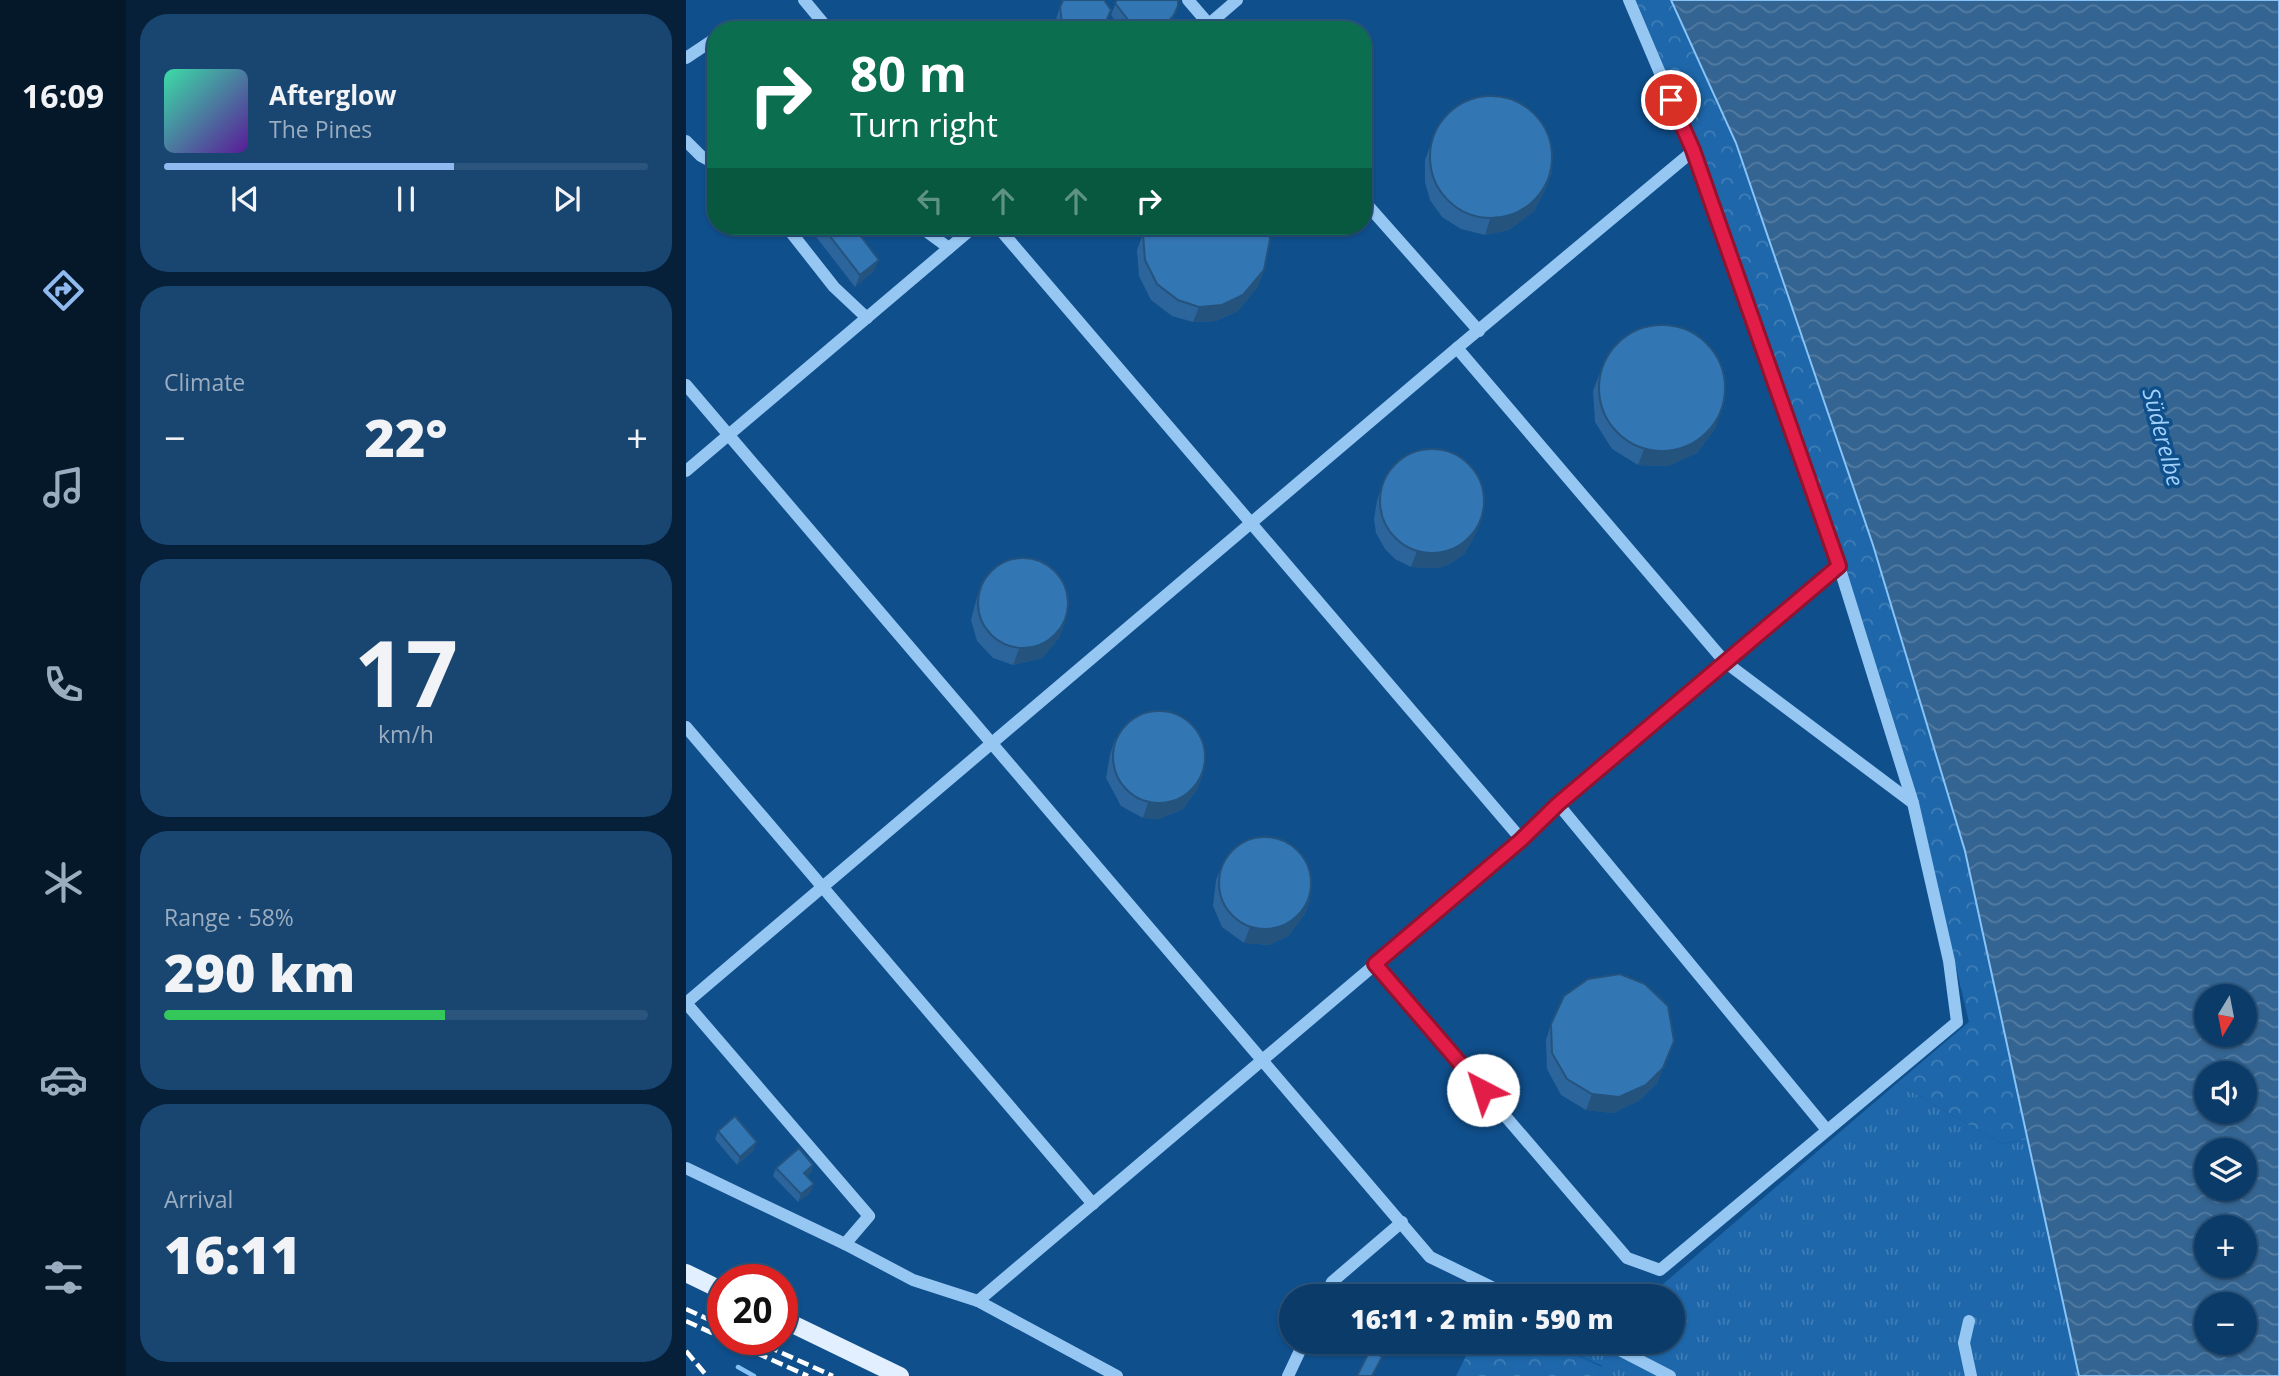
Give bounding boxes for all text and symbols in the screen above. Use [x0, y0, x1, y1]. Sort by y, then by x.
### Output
text: 80 m [850, 40, 967, 106]
icon: right [735, 49, 826, 140]
pin [1641, 70, 1701, 130]
text: 16:09 [22, 74, 104, 117]
text: Afterglow [269, 77, 396, 113]
icon: arrive [1652, 81, 1690, 119]
text: Turn right [850, 103, 998, 146]
text: The Pines [269, 113, 372, 145]
icon: previous [226, 180, 264, 218]
icon: pause [387, 180, 425, 218]
icon: next [548, 180, 586, 218]
icon: left [911, 182, 949, 220]
icon: ahead [984, 182, 1022, 220]
icon: ahead [1057, 182, 1095, 220]
icon: right [1130, 182, 1168, 220]
icon: directions [39, 266, 88, 315]
text: Climate [164, 366, 245, 398]
water label: Süderelbe [2135, 384, 2192, 490]
text: 22° [365, 401, 447, 472]
text: − [164, 411, 186, 463]
text: + [626, 411, 648, 463]
icon: music [39, 463, 88, 512]
text: 17 [354, 610, 458, 734]
icon: phone [39, 660, 88, 709]
text: km/h [378, 718, 434, 750]
icon: climate [39, 858, 88, 907]
text: Range · 58% [164, 901, 294, 933]
text: 290 km [164, 936, 355, 1007]
north arrow [2194, 984, 2258, 1046]
map controls [2194, 984, 2257, 1355]
position arrow [1446, 1053, 1520, 1127]
icon: car [39, 1055, 88, 1104]
button: sound [2194, 1061, 2257, 1124]
button: layers [2194, 1138, 2257, 1201]
text: Arrival [164, 1183, 233, 1215]
button: + [2194, 1215, 2257, 1278]
text: 16:11 [164, 1218, 301, 1289]
icon: filters [39, 1253, 88, 1302]
speed limit sign: 20 [707, 1264, 798, 1355]
button: − [2194, 1292, 2257, 1355]
text: 16:11 · 2 min · 590 m [1351, 1301, 1613, 1337]

